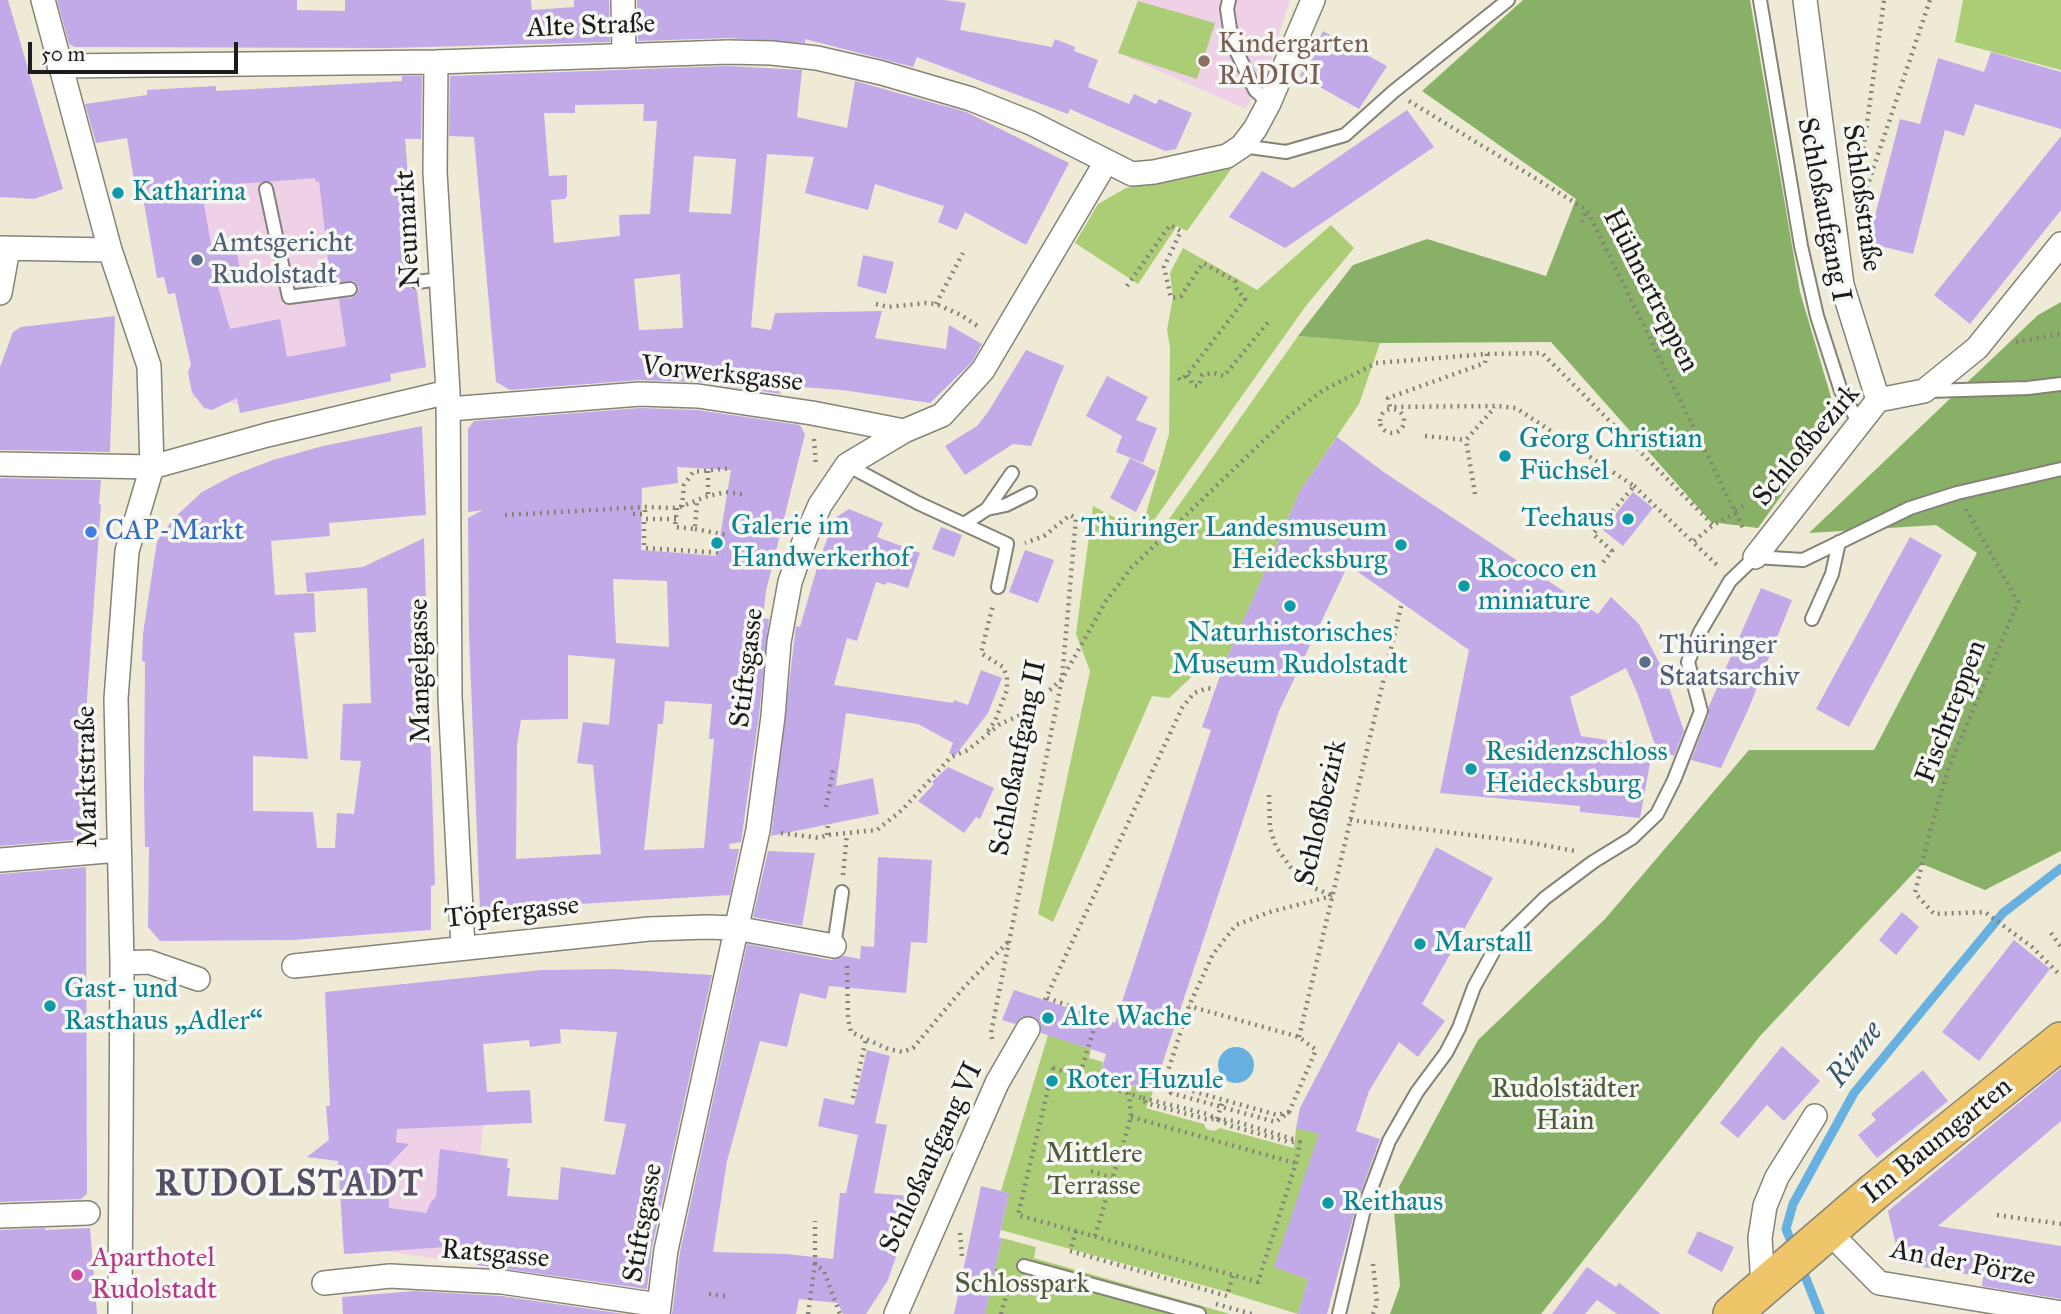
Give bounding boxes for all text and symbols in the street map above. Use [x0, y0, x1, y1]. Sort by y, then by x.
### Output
street label: Alte Straße [526, 8, 656, 46]
scale bar [32, 28, 242, 72]
place label: Kindergarten RADICI [1218, 28, 1369, 94]
text: 50 m [41, 41, 85, 67]
marker: Kindergarten RADICI [1196, 53, 1212, 69]
street label: Schloßaufgang I [1789, 115, 1857, 305]
street label: Schloßstraße [1834, 122, 1888, 274]
street label: Neumarkt [389, 169, 429, 289]
place label: Katharina [132, 176, 246, 210]
marker: Katharina [110, 185, 126, 201]
street label: Hühnertreppen [1595, 204, 1705, 378]
place label: Amtsgericht Rudolstadt [211, 227, 353, 293]
marker: Amtsgericht Rudolstadt [189, 252, 205, 268]
street label: Vorwerksgasse [639, 350, 805, 400]
street label: Schloßbezirk [1746, 378, 1868, 514]
place label: Georg Christian Füchsel [1519, 423, 1703, 489]
marker: Georg Christian Füchsel [1497, 448, 1513, 464]
place label: Teehaus [1521, 502, 1614, 536]
place label: Galerie im Handwerkerhof [731, 510, 910, 576]
marker: Teehaus [1620, 511, 1636, 527]
place label: Thüringer Landesmuseum Heidecksburg [1081, 512, 1387, 578]
place label: CAP-Markt [105, 515, 244, 549]
marker: CAP-Markt [83, 524, 99, 540]
marker: Galerie im Handwerkerhof [709, 535, 725, 551]
marker: Thüringer Landesmuseum Heidecksburg [1393, 537, 1409, 553]
place label: Rococo en miniature [1478, 553, 1597, 619]
marker: Rococo en miniature [1456, 578, 1472, 594]
street label: Mangelgasse [403, 598, 439, 744]
marker: Naturhistorisches Museum Rudolstadt [1282, 598, 1298, 614]
street label: Stiftsgasse [724, 606, 772, 730]
place label: Naturhistorisches Museum Rudolstadt [1172, 617, 1408, 683]
place label: Thüringer Staatsarchiv [1659, 629, 1799, 695]
street label: Fischtreppen [1909, 636, 1995, 788]
marker: Thüringer Staatsarchiv [1637, 654, 1653, 670]
street label: Schloßaufgang II [984, 657, 1054, 859]
street label: Marktstraße [70, 706, 106, 848]
place label: Residenzschloss Heidecksburg [1485, 736, 1668, 802]
street label: Schloßbezirk [1289, 737, 1355, 889]
marker: Residenzschloss Heidecksburg [1463, 761, 1479, 777]
street label: Töpfergasse [443, 889, 581, 937]
place label: Marstall [1434, 927, 1532, 961]
marker: Marstall [1412, 936, 1428, 952]
place label: Gast- und Rasthaus „Adler“ [64, 973, 263, 1039]
marker: Gast- und Rasthaus „Adler“ [42, 998, 58, 1014]
place label: Alte Wache [1062, 1001, 1192, 1035]
marker: Alte Wache [1040, 1010, 1056, 1026]
water label: Rinne [1820, 1016, 1892, 1094]
street label: Schloßaufgang VI [873, 1057, 991, 1259]
place label: Roter Huzule [1066, 1064, 1224, 1098]
street label: Im Baumgarten [1857, 1071, 2019, 1211]
marker: Roter Huzule [1044, 1073, 1060, 1089]
park label: Rudolstädter Hain [1491, 1073, 1639, 1139]
park label: Mittlere Terrasse [1045, 1138, 1143, 1204]
street label: Stiftsgasse [617, 1161, 671, 1285]
district label: RUDOLSTADT [157, 1165, 423, 1207]
place label: Reithaus [1342, 1186, 1443, 1220]
marker: Reithaus [1320, 1195, 1336, 1211]
street label: An der Pörze [1888, 1233, 2038, 1295]
street label: Ratsgasse [439, 1234, 551, 1276]
place label: Aparthotel Rudolstadt [91, 1242, 217, 1308]
marker: Aparthotel Rudolstadt [69, 1267, 85, 1283]
park label: Schlosspark [955, 1268, 1089, 1302]

